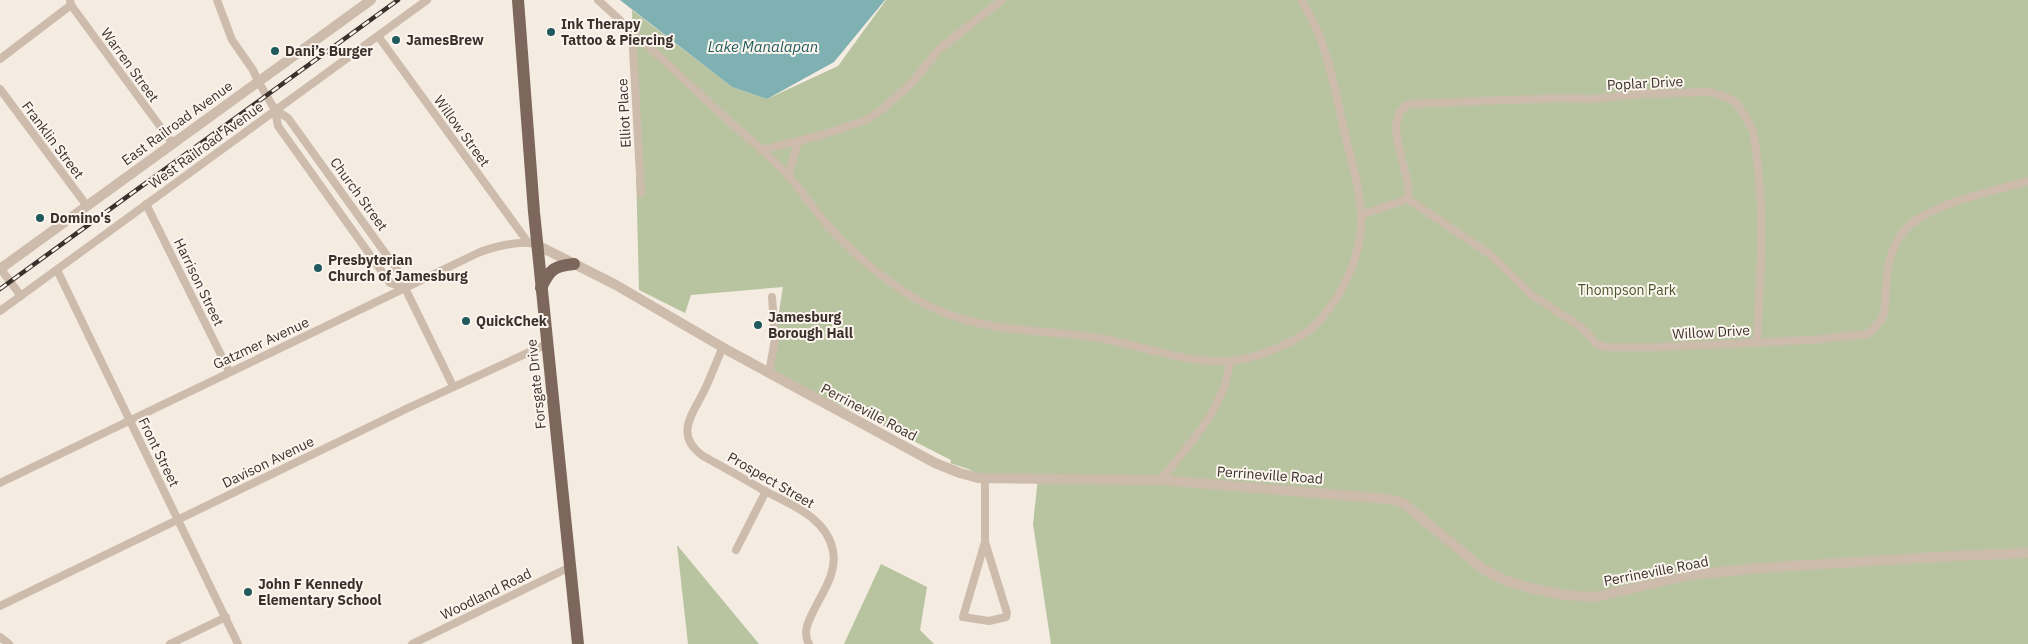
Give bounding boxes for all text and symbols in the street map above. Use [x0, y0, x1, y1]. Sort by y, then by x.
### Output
place label: Ink Therapy Tattoo & Piercing [561, 15, 673, 49]
street label: Warren Street [97, 24, 163, 106]
marker: Ink Therapy Tattoo & Piercing [545, 26, 557, 38]
place label: JamesBrew [406, 31, 484, 49]
marker: JamesBrew [390, 34, 402, 46]
water label: Lake Manalapan [708, 37, 818, 56]
place label: Dani’s Burger [285, 42, 373, 60]
marker: Dani’s Burger [269, 45, 281, 57]
street label: Poplar Drive [1606, 72, 1684, 94]
street label: East Railroad Avenue [118, 77, 236, 169]
street label: Elliot Place [613, 77, 635, 148]
street label: Willow Street [430, 92, 494, 170]
street label: West Railroad Avenue [145, 97, 267, 193]
street label: Franklin Street [18, 98, 88, 182]
street label: Church Street [326, 154, 392, 234]
place label: Domino's [50, 209, 111, 227]
marker: Domino's [34, 212, 46, 224]
street label: Harrison Street [170, 235, 228, 329]
place label: Presbyterian Church of Jamesburg [328, 251, 468, 285]
marker: Presbyterian Church of Jamesburg [312, 262, 324, 274]
park label: Thompson Park [1578, 281, 1677, 299]
place label: Jamesburg Borough Hall [768, 308, 853, 342]
place label: QuickChek [476, 312, 548, 330]
street label: Gatzmer Avenue [210, 313, 312, 373]
marker: QuickChek [460, 315, 472, 327]
marker: Jamesburg Borough Hall [752, 319, 764, 331]
street label: Willow Drive [1672, 321, 1751, 343]
street label: Forsgate Drive [522, 338, 550, 430]
street label: Perrineville Road [818, 379, 920, 445]
street label: Front Street [134, 414, 184, 490]
street label: Davison Avenue [219, 432, 317, 492]
street label: Prospect Street [724, 448, 818, 512]
street label: Perrineville Road [1216, 462, 1324, 488]
street label: Perrineville Road [1602, 552, 1710, 590]
street label: Woodland Road [438, 564, 534, 624]
place label: John F Kennedy Elementary School [258, 575, 382, 609]
marker: John F Kennedy Elementary School [242, 586, 254, 598]

